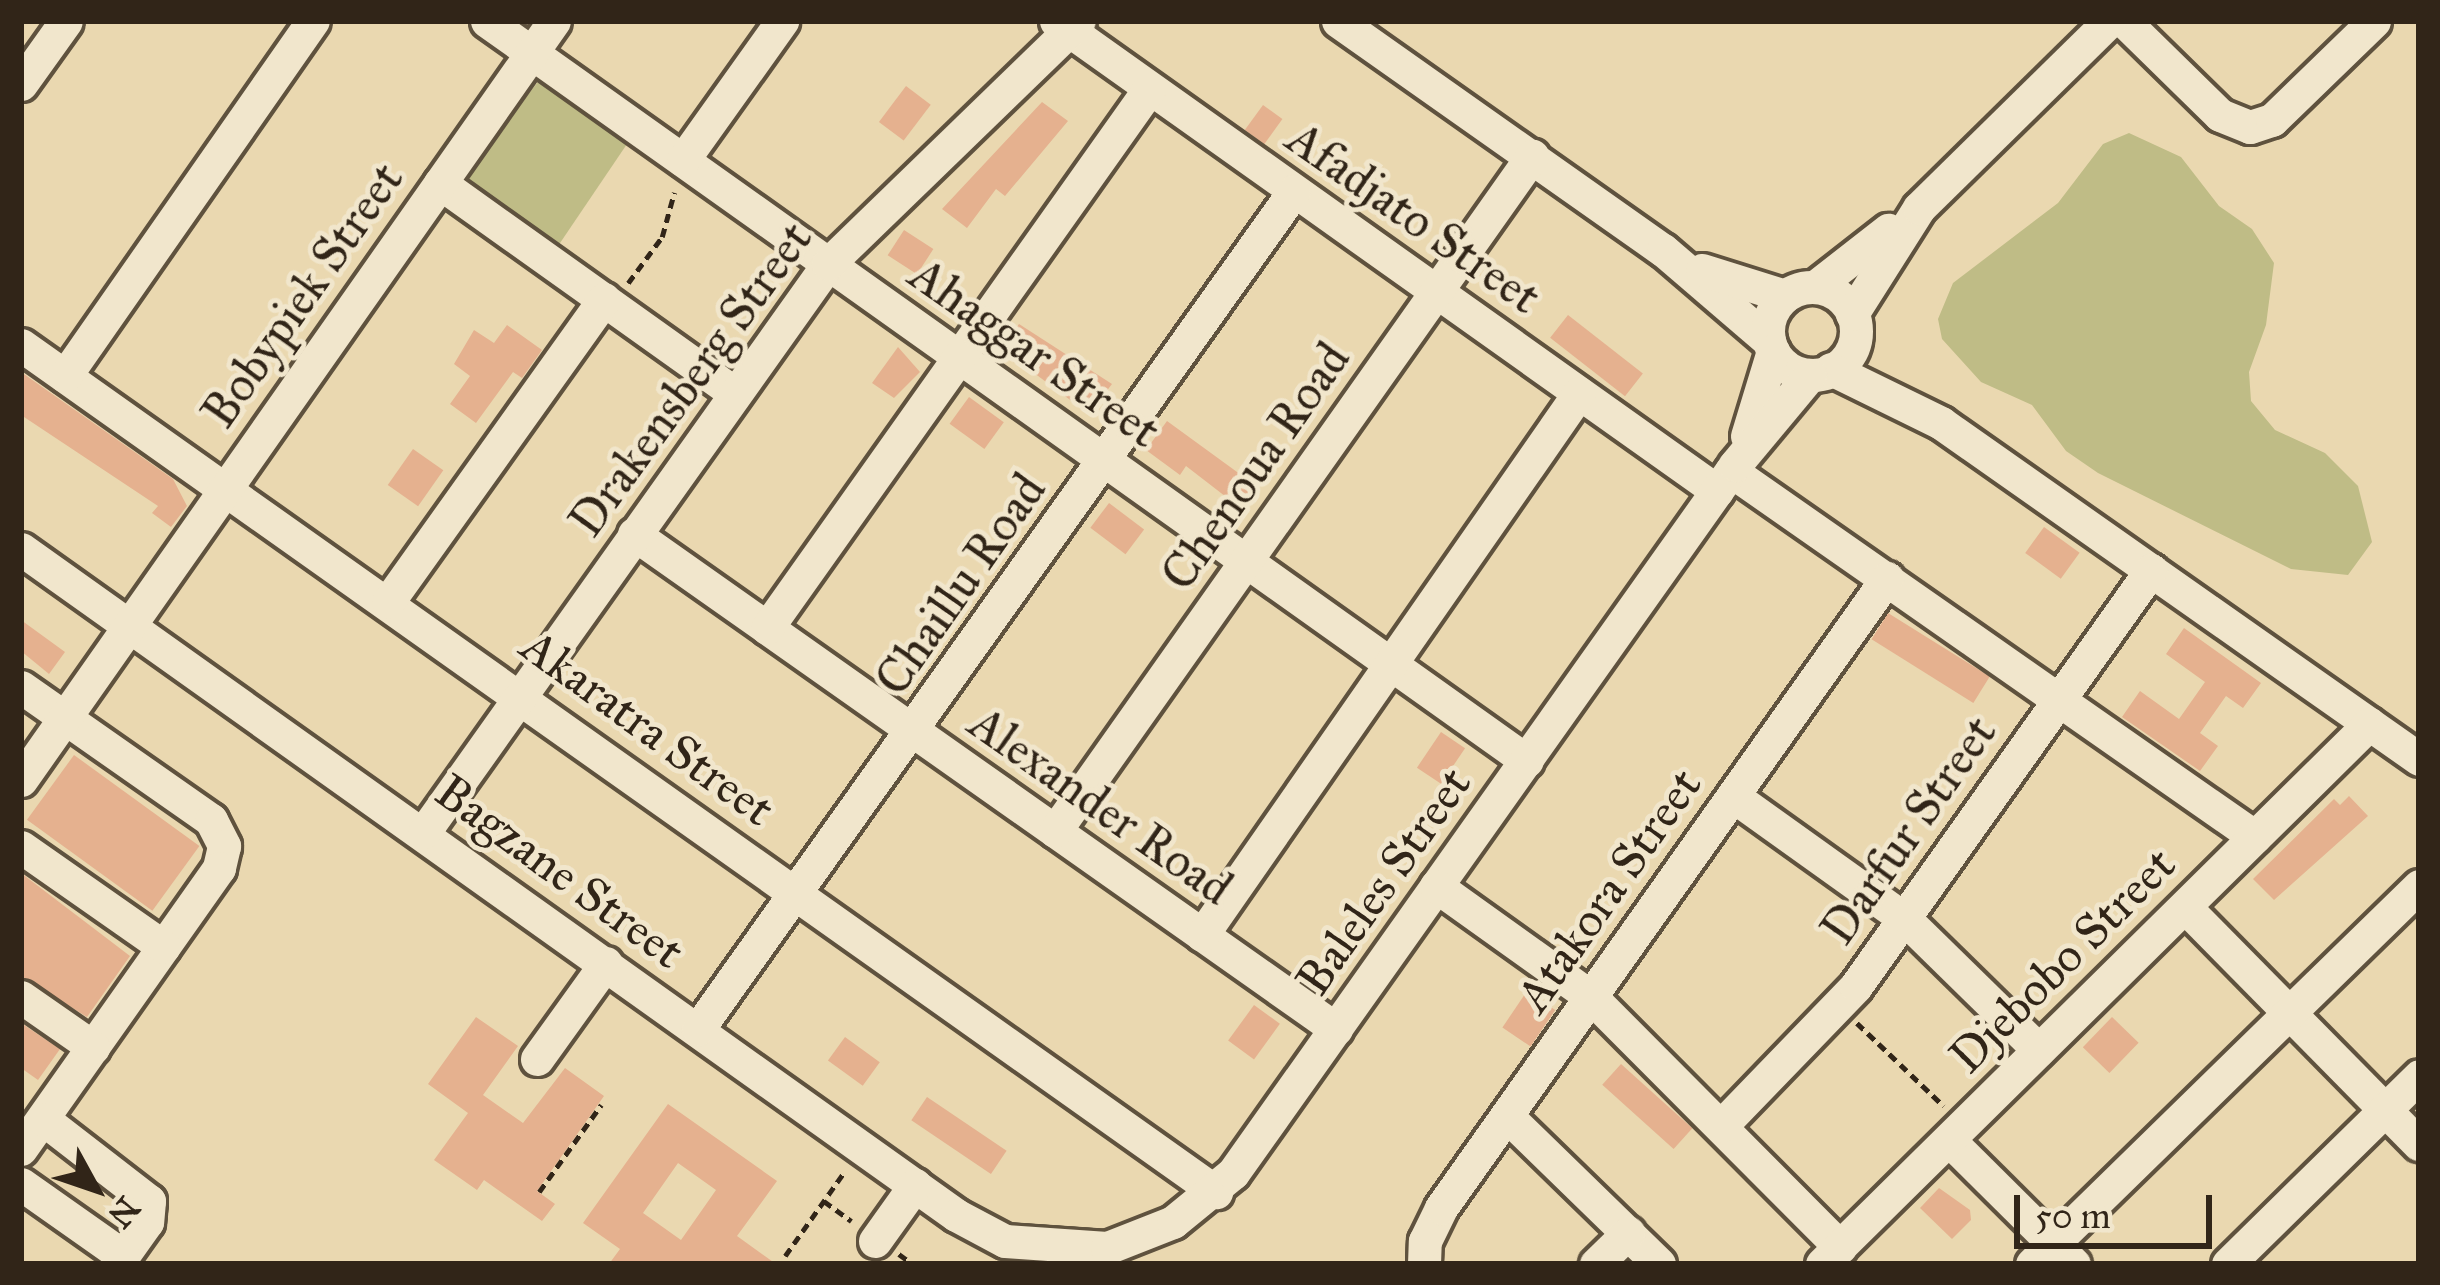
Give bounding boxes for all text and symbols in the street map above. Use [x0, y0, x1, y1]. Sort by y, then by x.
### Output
street label: Afadjato Street [1276, 109, 1552, 325]
street label: Bobypiek Street [189, 151, 415, 439]
street label: Drakensberg Street [557, 210, 823, 548]
street label: Ahaggar Street [899, 245, 1171, 459]
street label: Chenoua Road [1149, 331, 1361, 601]
street label: Chaillu Road [863, 462, 1057, 706]
street label: Akaratra Street [511, 616, 785, 838]
street label: Alexander Road [959, 693, 1243, 917]
street label: Darfur Street [1808, 705, 2008, 955]
street label: Baleles Street [1283, 756, 1483, 1006]
street label: Atakora Street [1503, 757, 1713, 1023]
street label: Bagzane Street [425, 762, 695, 980]
street label: Djebobo Street [1937, 835, 2187, 1085]
north arrow [36, 1129, 156, 1249]
scale bar [2020, 1171, 2218, 1245]
text: N [99, 1189, 148, 1236]
text: 50 m [2035, 1194, 2111, 1238]

